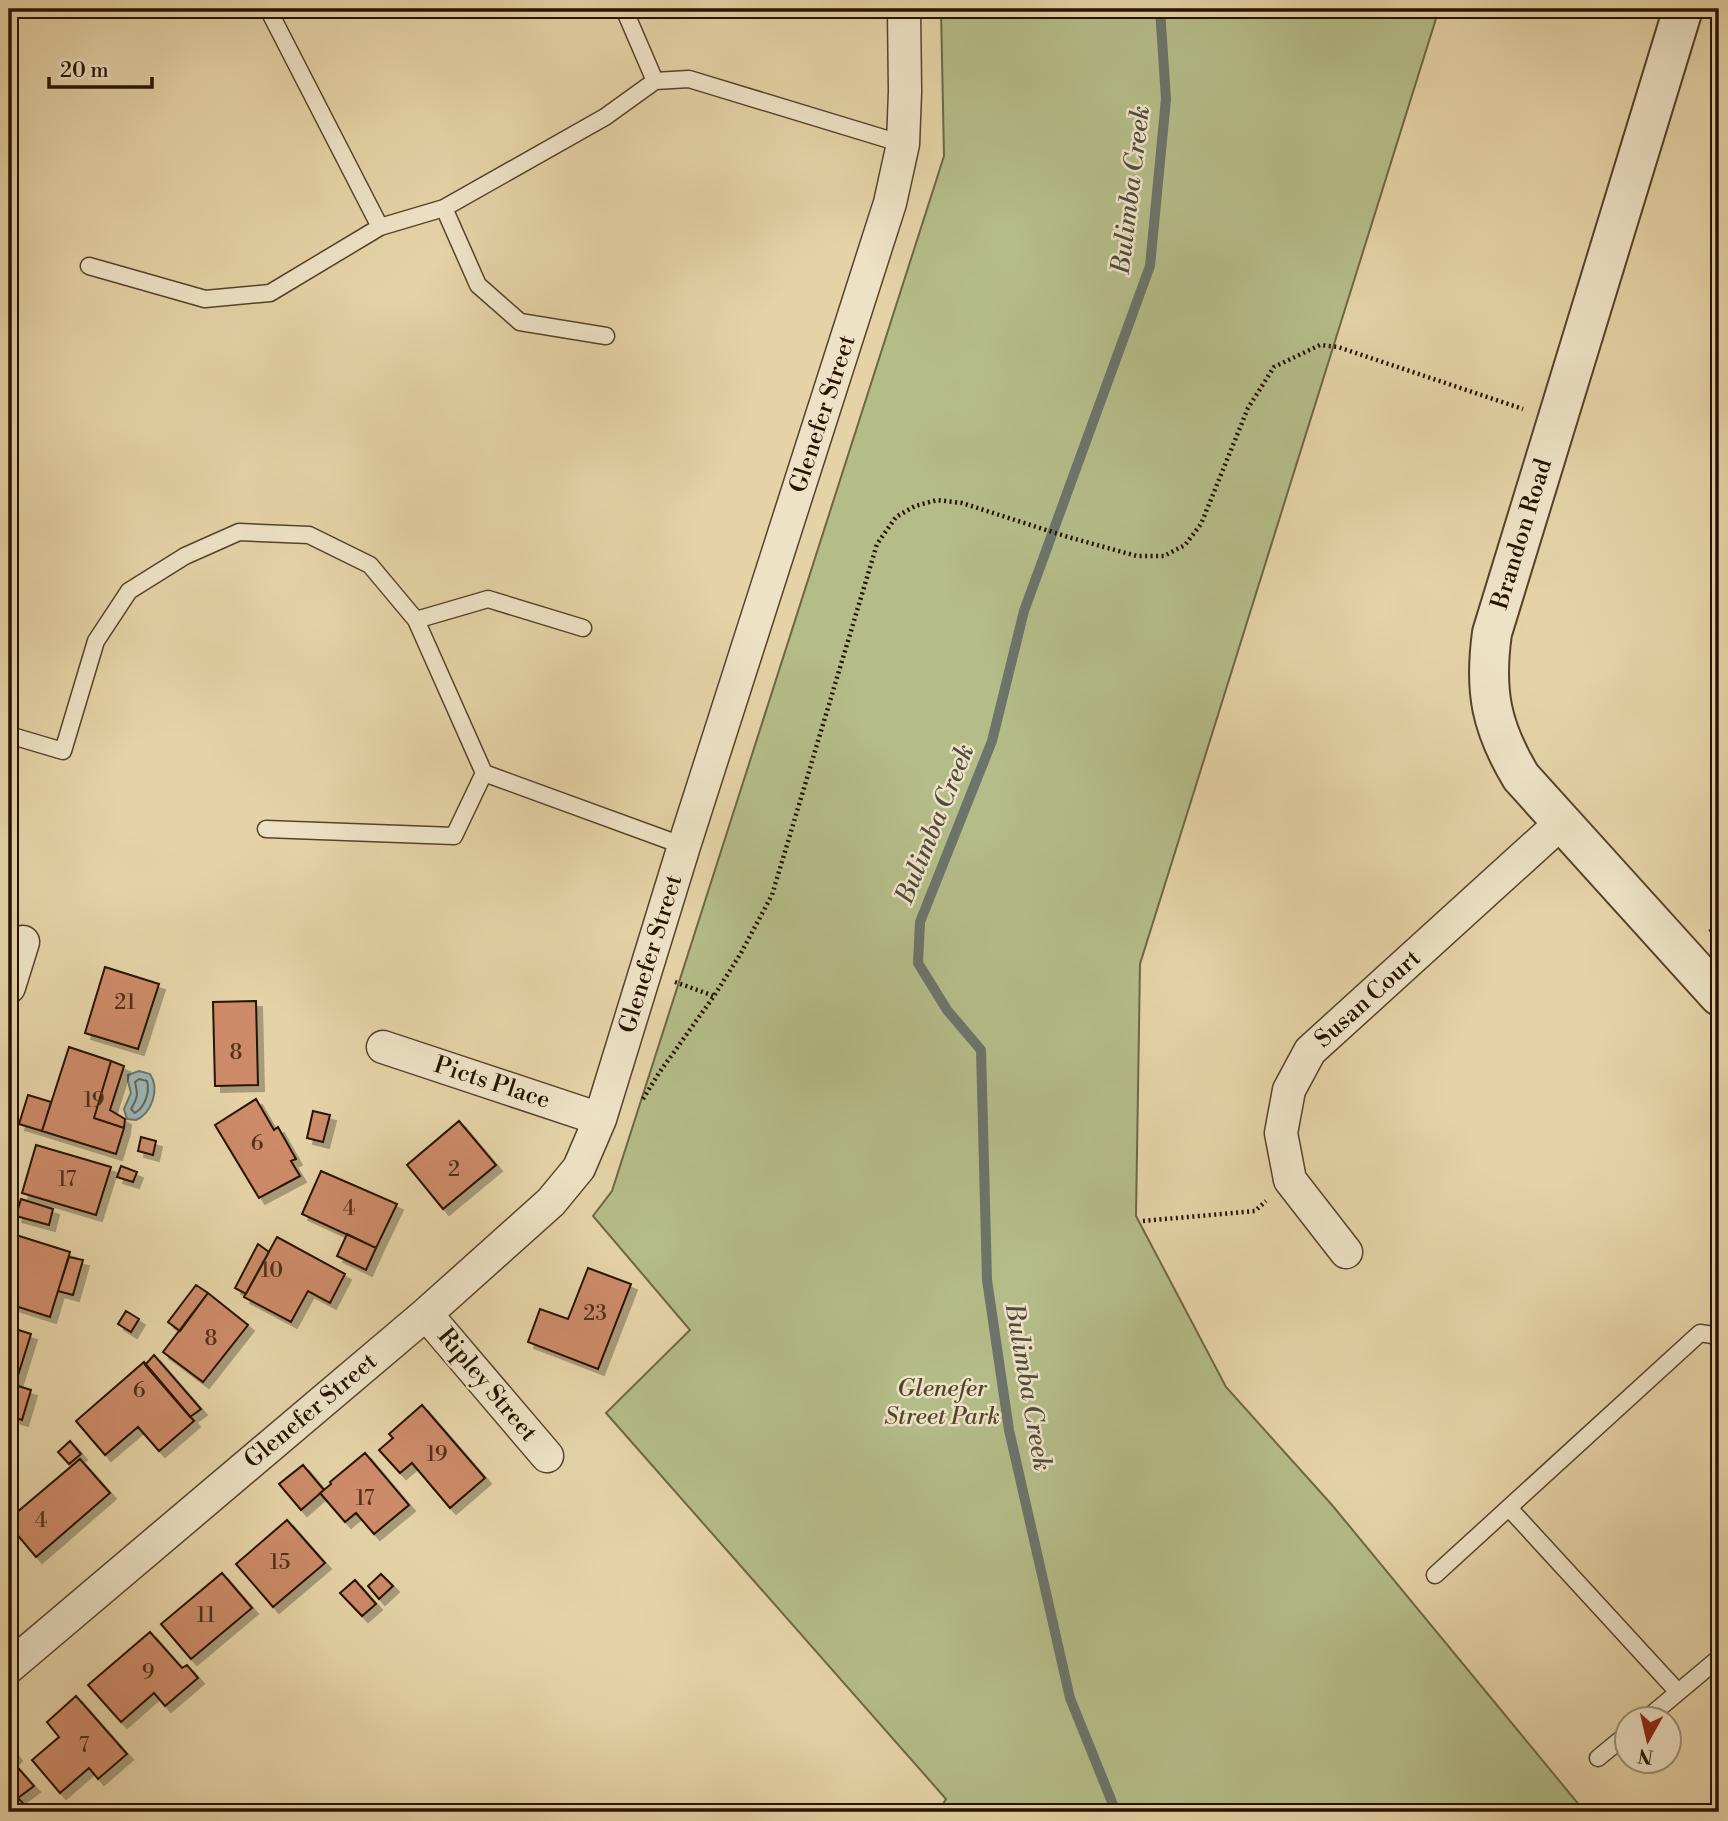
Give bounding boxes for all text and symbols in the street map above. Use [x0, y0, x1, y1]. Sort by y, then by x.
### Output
scale bar [49, 46, 152, 90]
text: 20 m [60, 58, 109, 84]
water label: Bulimba Creek [1105, 104, 1157, 277]
street label: Glenefer Street [783, 331, 863, 497]
street label: Brandon Road [1485, 455, 1559, 614]
water label: Bulimba Creek [888, 739, 982, 909]
street label: Glenefer Street [613, 871, 689, 1037]
street label: Susan Court [1309, 943, 1428, 1054]
house number: 21 [114, 990, 136, 1016]
house number: 8 [230, 1040, 242, 1066]
street label: Picts Place [430, 1050, 554, 1116]
house number: 19 [83, 1088, 105, 1114]
house number: 6 [251, 1131, 264, 1157]
house number: 2 [448, 1157, 460, 1183]
house number: 17 [58, 1167, 77, 1193]
house number: 4 [343, 1196, 355, 1222]
house number: 10 [261, 1258, 283, 1284]
water label: Bulimba Creek [997, 1300, 1058, 1473]
house number: 23 [583, 1301, 607, 1327]
street label: Ripley Street [431, 1322, 544, 1448]
house number: 8 [205, 1326, 217, 1352]
street label: Glenefer Street [238, 1346, 384, 1475]
park label: Glenefer Street Park [884, 1374, 1000, 1432]
house number: 6 [133, 1378, 146, 1404]
house number: 19 [426, 1442, 448, 1468]
house number: 17 [356, 1486, 375, 1512]
house number: 4 [35, 1508, 47, 1534]
house number: 15 [270, 1550, 290, 1576]
house number: 11 [197, 1603, 215, 1629]
house number: 9 [142, 1660, 154, 1686]
north arrow [1612, 1706, 1682, 1776]
house number: 7 [79, 1733, 90, 1759]
text: N [1637, 1743, 1655, 1769]

